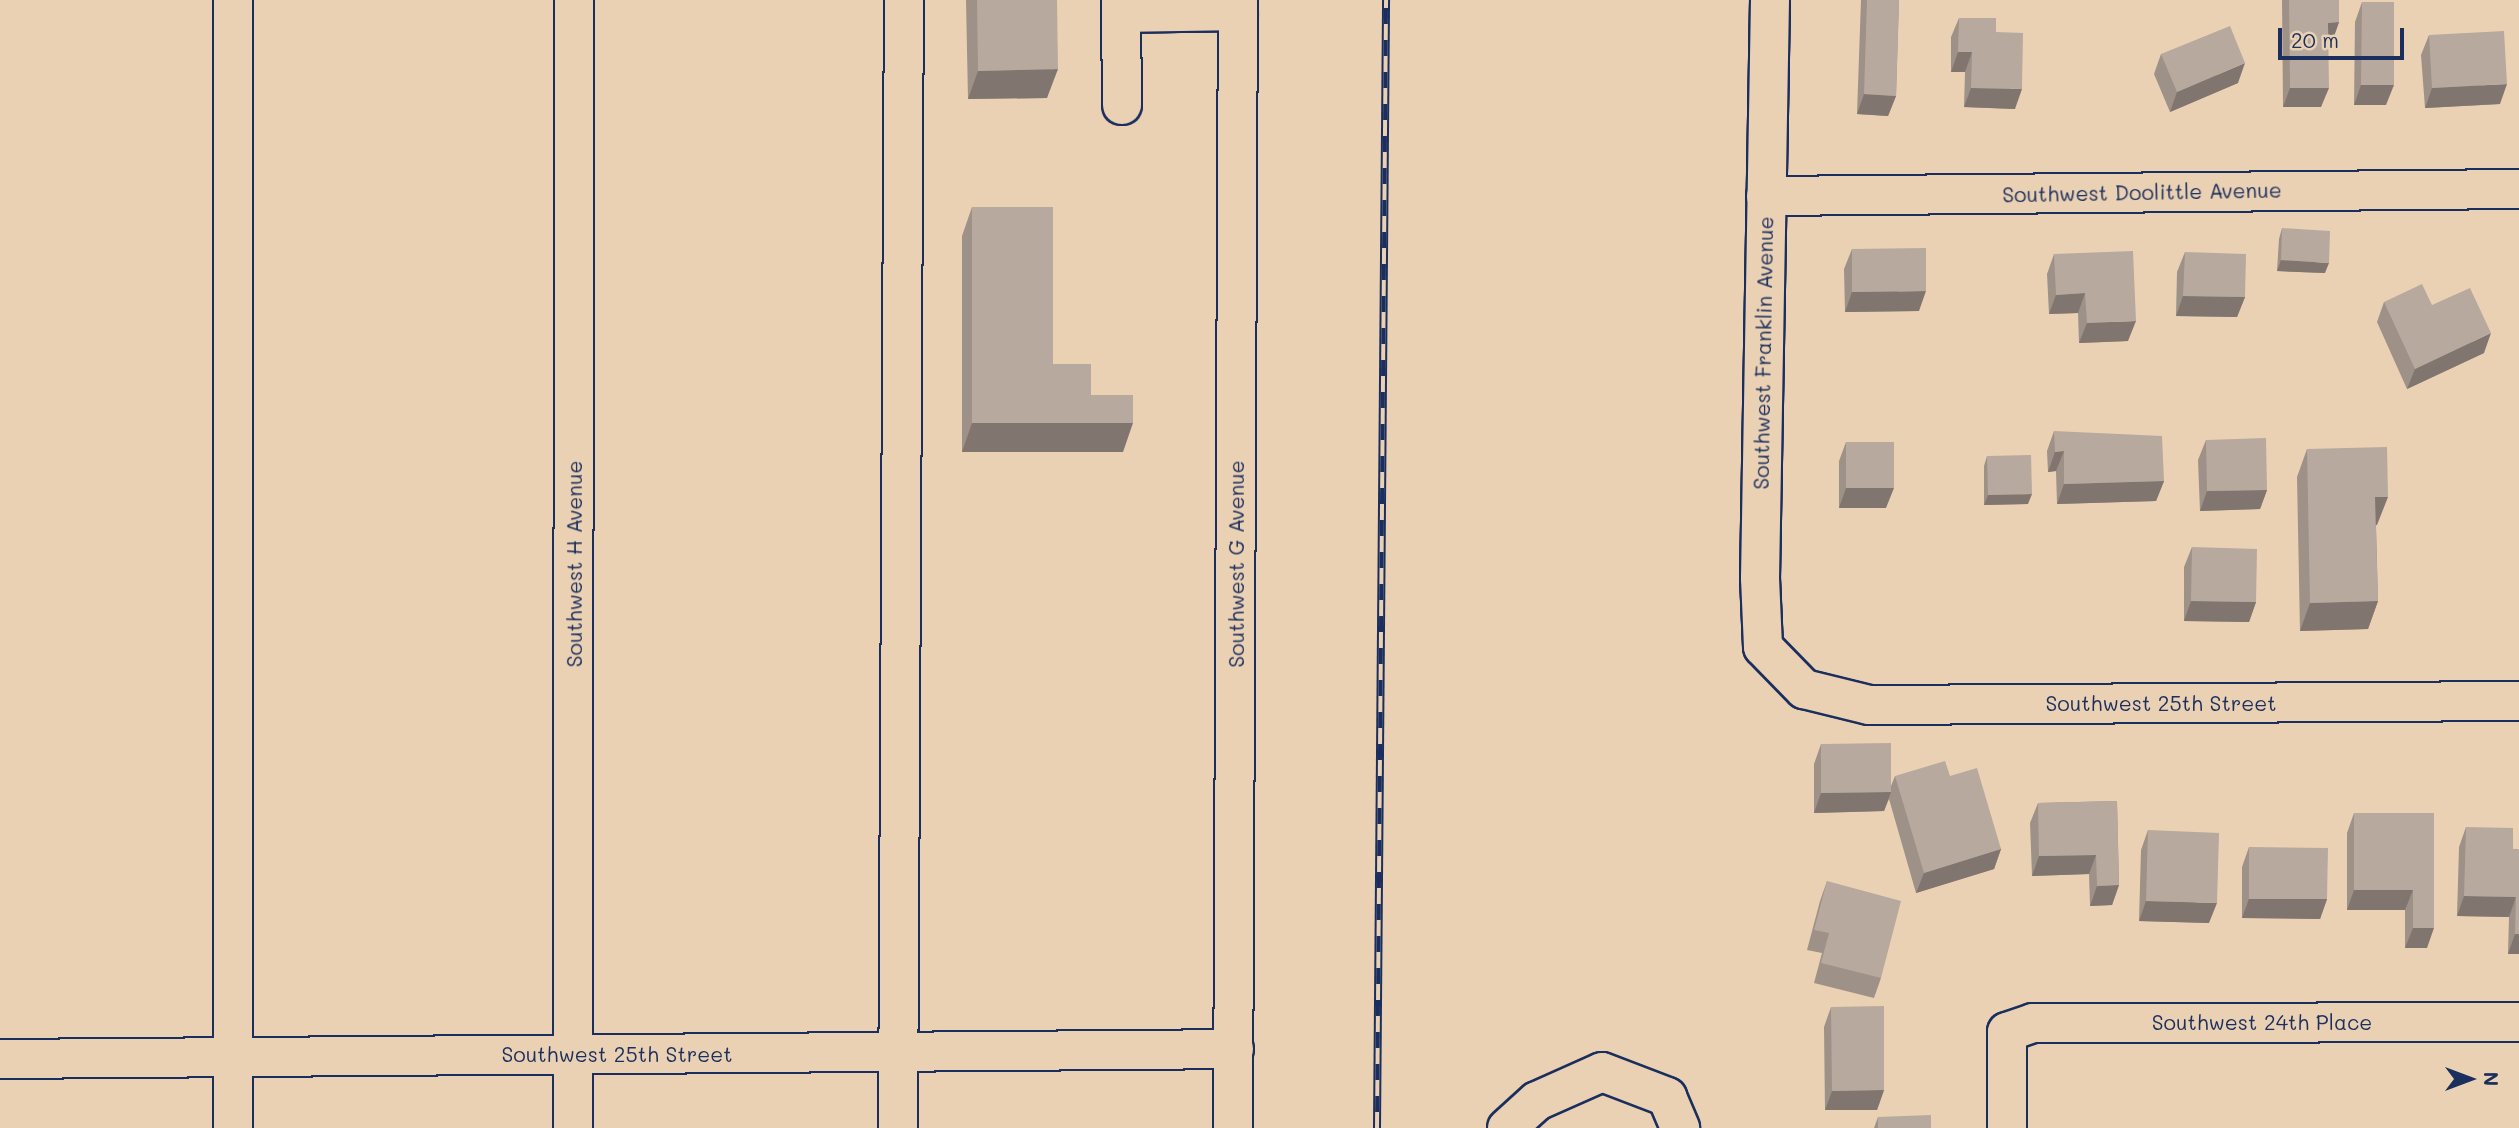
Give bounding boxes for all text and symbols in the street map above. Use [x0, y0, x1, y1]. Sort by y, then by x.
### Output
scale bar [2281, 14, 2407, 58]
text: 20 m [2291, 26, 2339, 53]
street label: Southwest Doolittle Avenue [2002, 177, 2282, 207]
street label: Southwest Franklin Avenue [1748, 216, 1778, 490]
street label: Southwest G Avenue [1223, 460, 1249, 668]
street label: Southwest H Avenue [561, 461, 587, 667]
street label: Southwest 25th Street [2046, 690, 2276, 716]
street label: Southwest 24th Place [2152, 1009, 2372, 1035]
street label: Southwest 25th Street [502, 1041, 732, 1067]
north arrow [2435, 1044, 2505, 1114]
text: N [2479, 1072, 2504, 1086]

